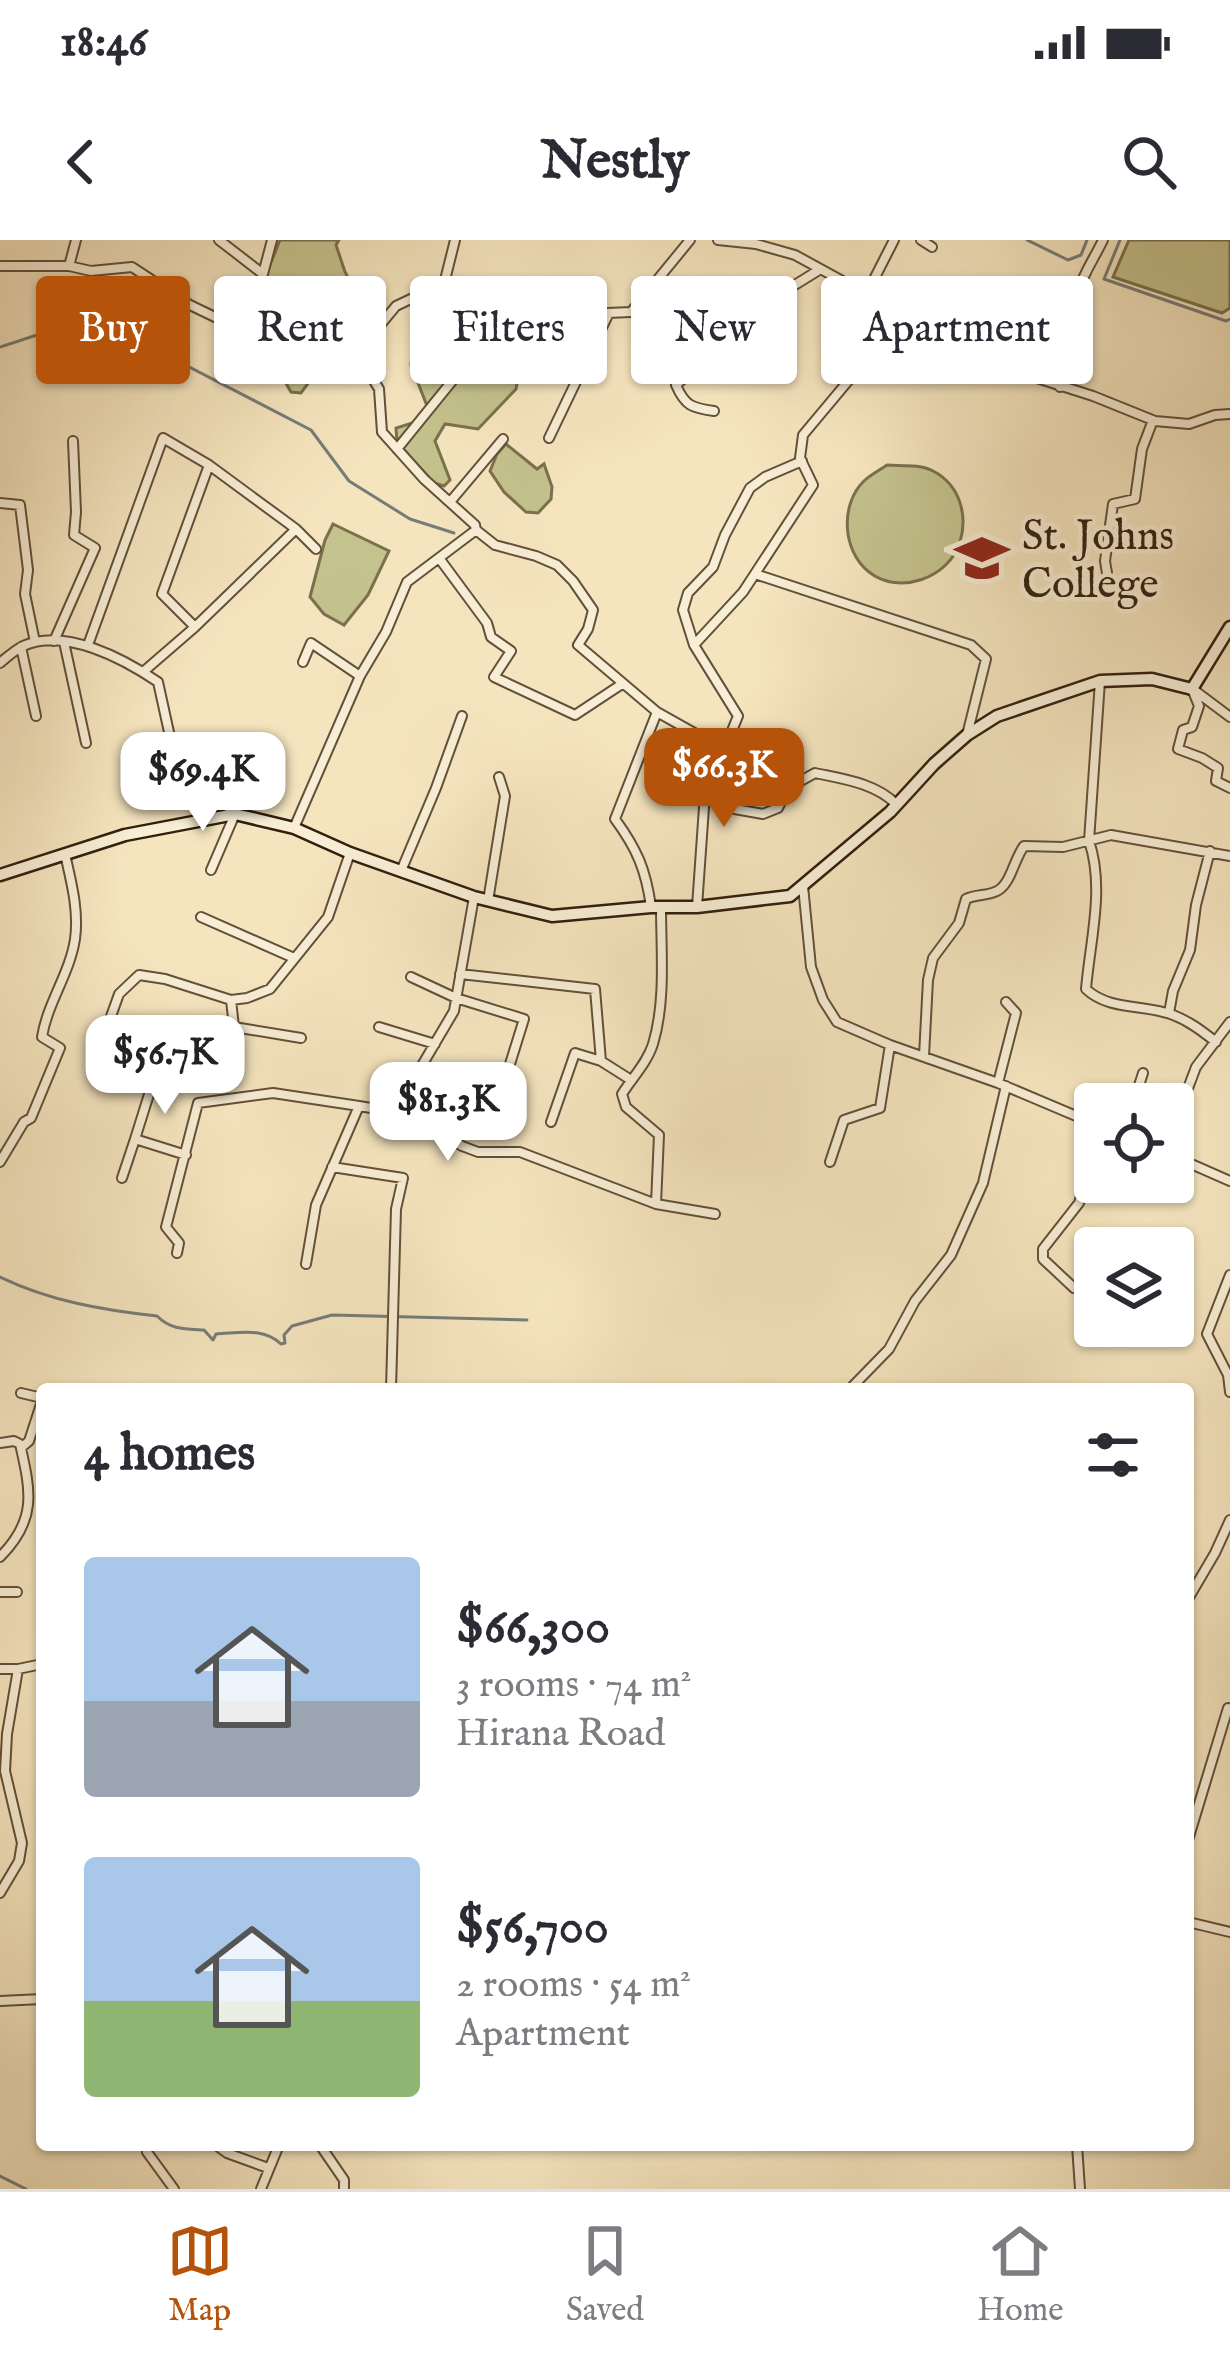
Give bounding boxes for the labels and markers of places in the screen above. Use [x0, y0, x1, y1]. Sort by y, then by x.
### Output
place label: St. Johns College [1022, 511, 1174, 612]
school or university icon: St. Johns College [953, 529, 1011, 587]
pin: $66.3K [626, 728, 822, 830]
pin: $69.4K [105, 732, 301, 834]
pin: $56.7K [67, 1015, 263, 1117]
pin: $81.3K [350, 1062, 546, 1164]

